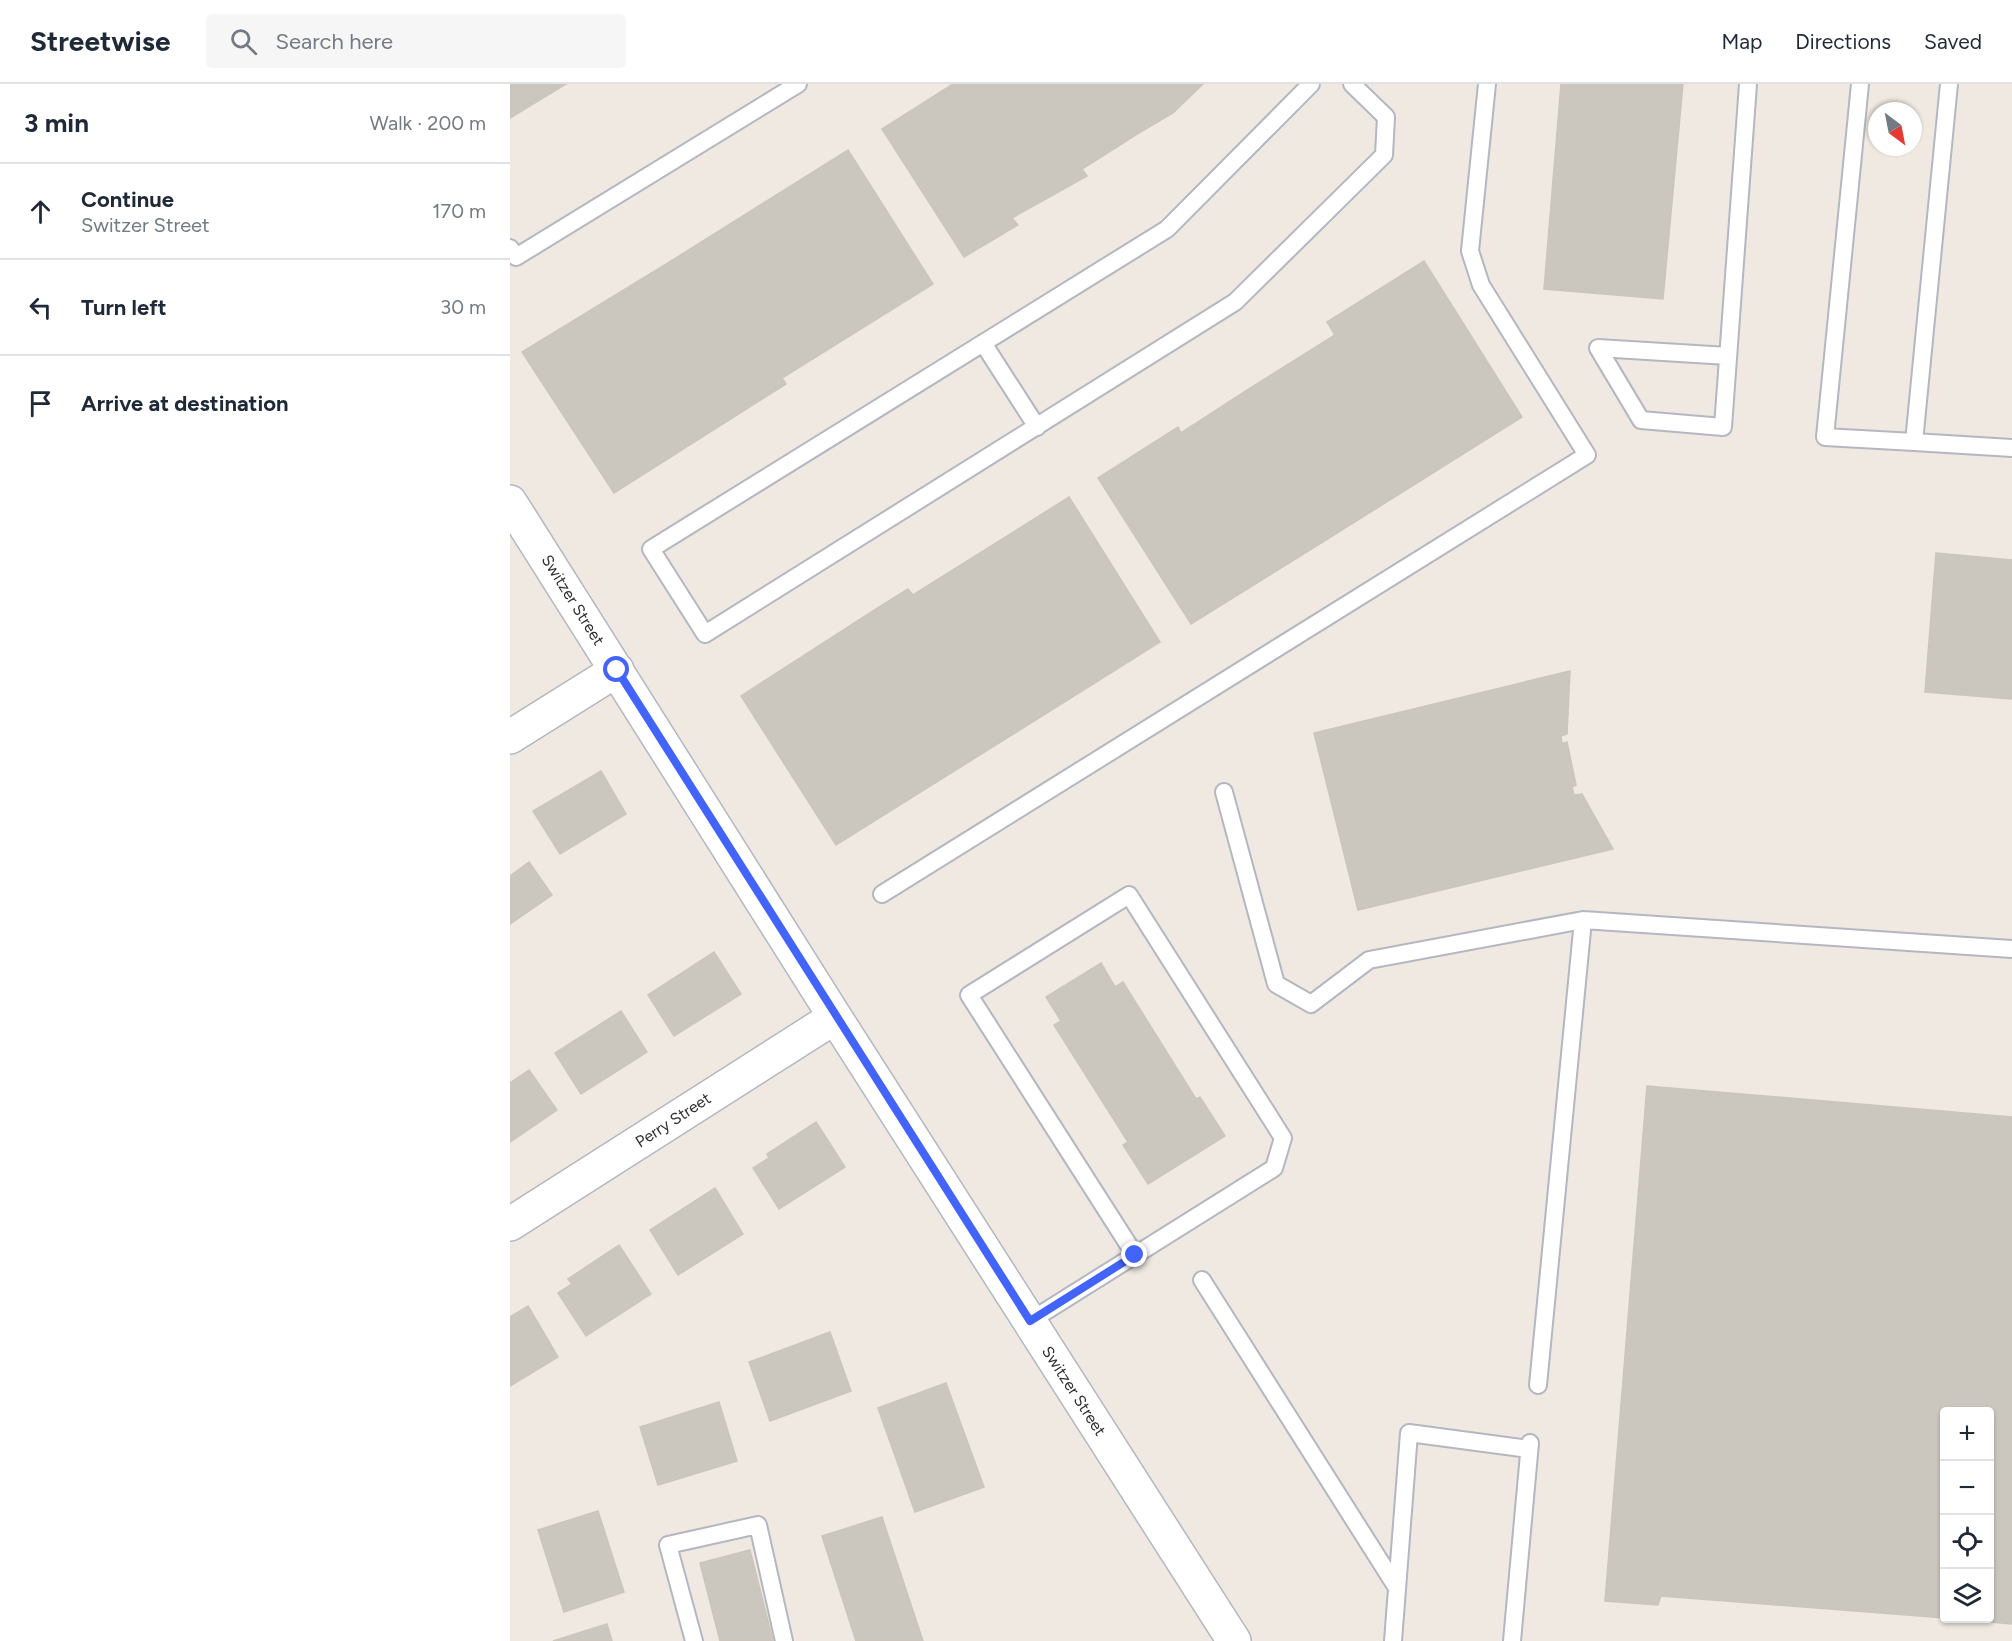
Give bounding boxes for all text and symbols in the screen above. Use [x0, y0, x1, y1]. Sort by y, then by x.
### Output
search box [206, 14, 626, 68]
text: Streetwise [30, 24, 170, 58]
icon: search [227, 25, 260, 58]
text: Search here [275, 28, 393, 55]
text: Map [1721, 29, 1762, 54]
text: Directions [1795, 29, 1891, 54]
text: Saved [1924, 29, 1982, 54]
north arrow [1868, 102, 1922, 156]
text: 3 min [24, 107, 89, 139]
text: Walk · 200 m [370, 111, 486, 135]
text: Continue [81, 186, 174, 213]
icon: ahead [24, 195, 57, 228]
text: 170 m [432, 199, 486, 223]
text: Switzer Street [81, 213, 210, 237]
icon: left [24, 291, 57, 324]
text: Turn left [81, 294, 167, 321]
text: 30 m [440, 295, 486, 319]
icon: arrive [24, 387, 57, 420]
text: Arrive at destination [81, 390, 289, 417]
street label: Switzer Street [538, 551, 608, 649]
route start [603, 656, 629, 682]
street label: Perry Street [632, 1089, 714, 1151]
route end [1121, 1241, 1147, 1267]
street label: Switzer Street [1038, 1343, 1110, 1439]
map controls [1940, 1407, 1994, 1623]
button: + [1940, 1407, 1994, 1461]
button: − [1940, 1461, 1994, 1515]
button: locate [1940, 1515, 1994, 1569]
button: layers [1940, 1569, 1994, 1623]

